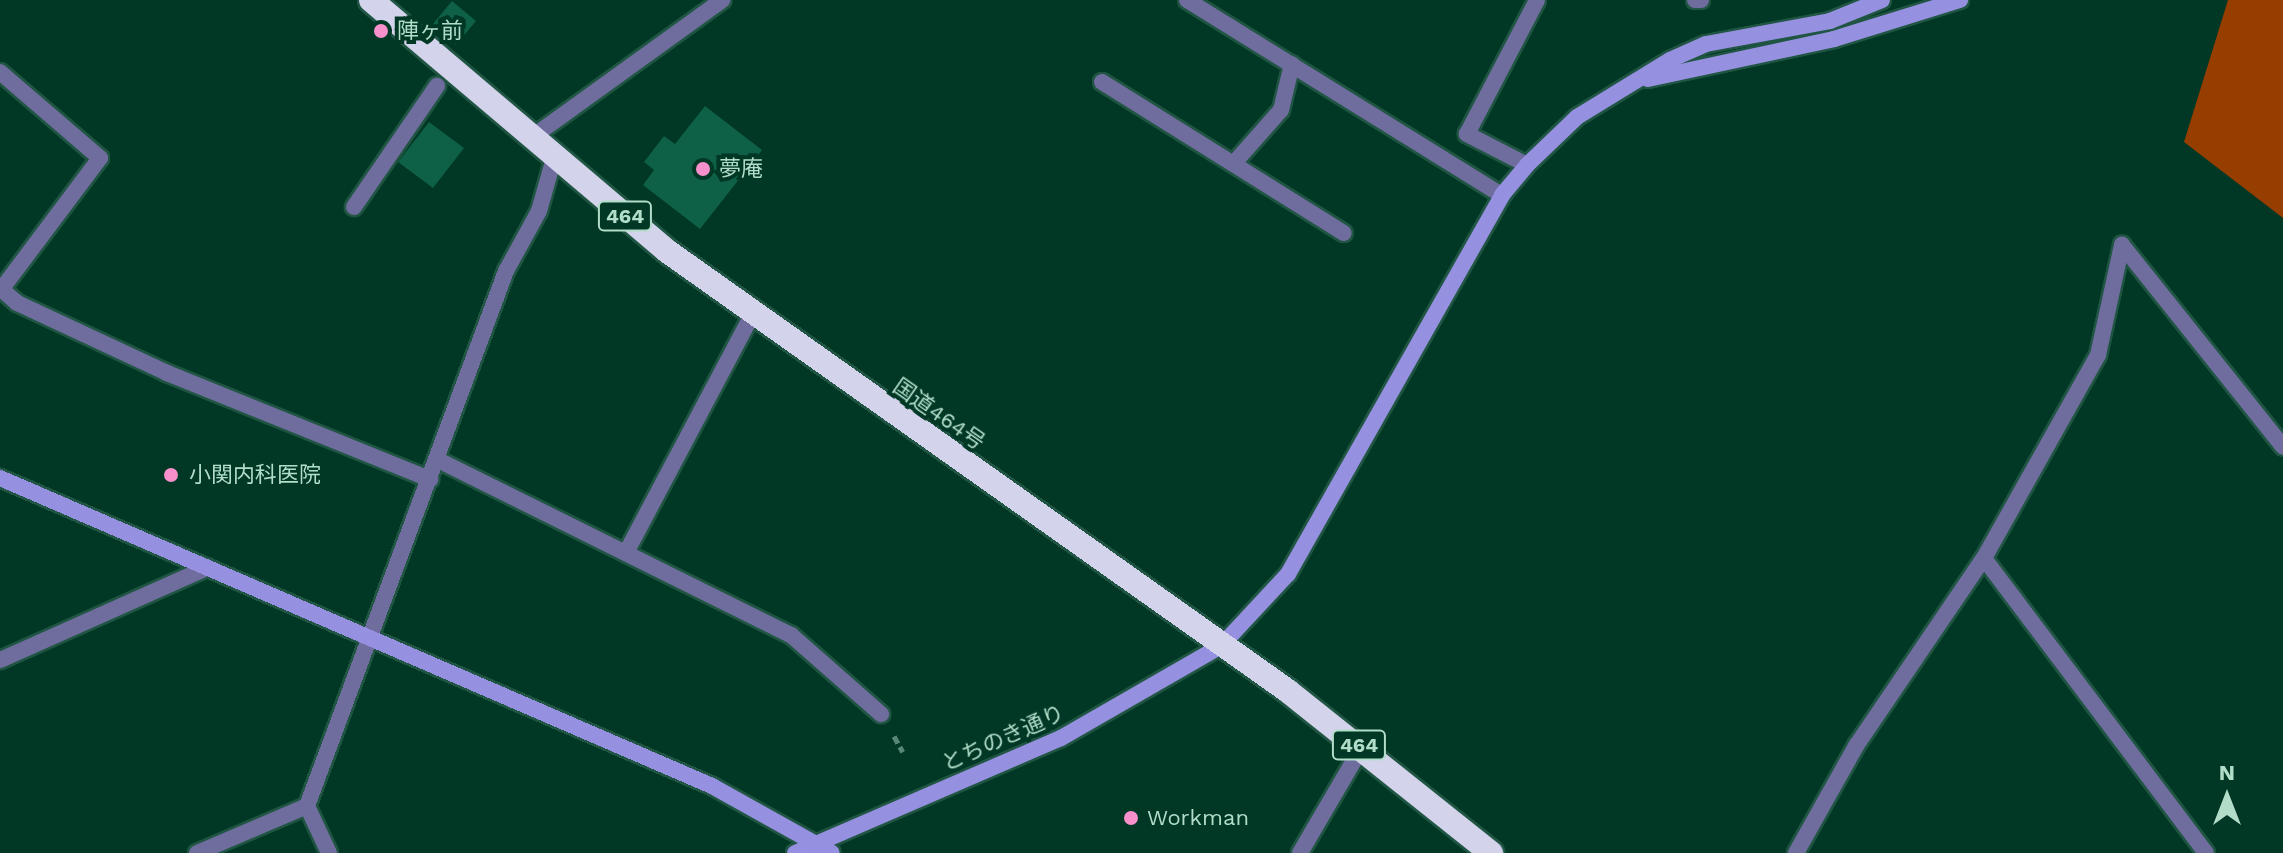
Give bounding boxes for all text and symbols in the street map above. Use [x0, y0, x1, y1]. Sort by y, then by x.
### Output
place label: 陣ヶ前 [397, 18, 463, 44]
marker: 陣ヶ前 [372, 22, 390, 40]
place label: 夢庵 [719, 156, 763, 182]
marker: 夢庵 [694, 160, 712, 178]
road number: 464 [597, 200, 653, 232]
street label: 国道464号 [888, 373, 990, 455]
place label: 小関内科医院 [189, 462, 321, 488]
marker: 小関内科医院 [160, 464, 182, 486]
street label: とちのき通り [937, 699, 1069, 777]
road number: 464 [1331, 729, 1387, 761]
north arrow [2187, 757, 2267, 837]
text: N [2219, 760, 2235, 785]
place label: Workman [1147, 805, 1249, 831]
marker: Workman [1122, 809, 1140, 827]

